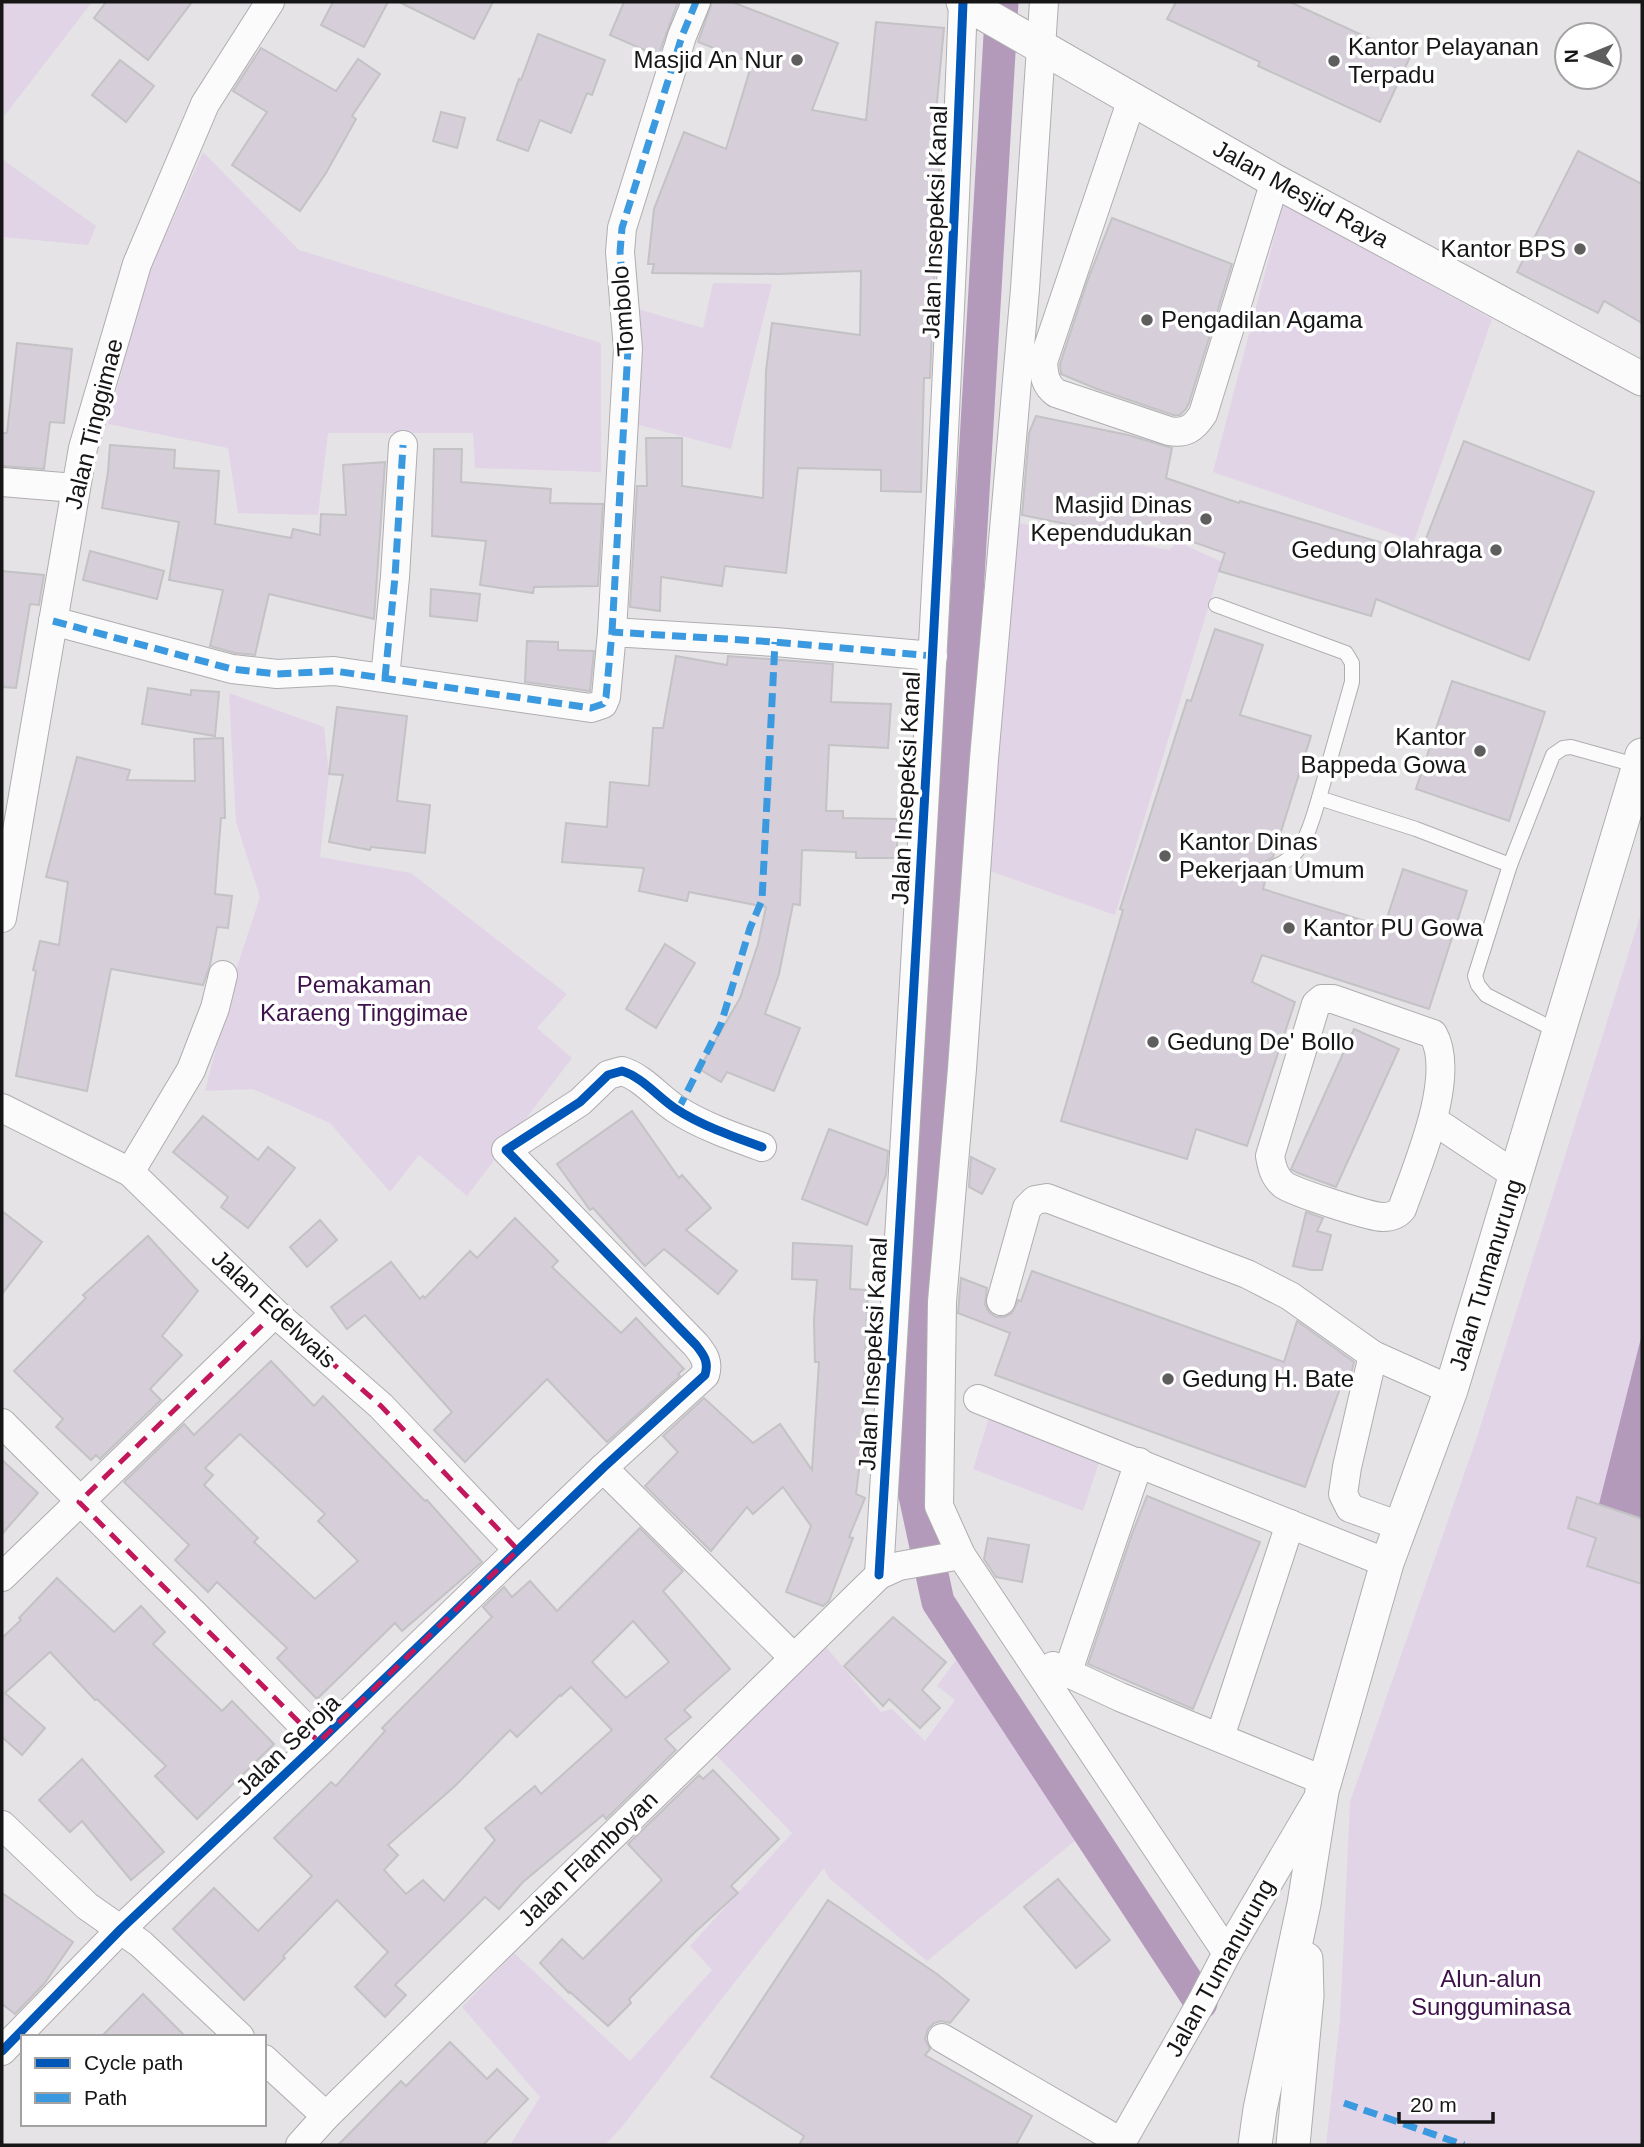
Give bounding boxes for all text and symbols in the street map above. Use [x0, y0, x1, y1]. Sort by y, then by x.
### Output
north arrow [1553, 21, 1623, 91]
place label: Kantor Pelayanan Terpadu [1348, 33, 1539, 88]
place label: Masjid An Nur [634, 46, 783, 73]
text: N [1561, 49, 1582, 63]
marker: Masjid An Nur [789, 52, 805, 68]
marker: Kantor Pelayanan Terpadu [1326, 53, 1342, 69]
street label: Jalan Insepeksi Kanal [917, 105, 952, 339]
street label: Jalan Mesjid Raya [1209, 134, 1394, 253]
place label: Kantor BPS [1441, 235, 1566, 262]
marker: Kantor BPS [1572, 241, 1588, 257]
street label: Tombolo [606, 265, 639, 357]
place label: Pengadilan Agama [1161, 306, 1363, 333]
marker: Pengadilan Agama [1139, 312, 1155, 328]
street label: Jalan Tinggimae [59, 336, 128, 512]
place label: Masjid Dinas Kependudukan [1031, 491, 1192, 546]
marker: Masjid Dinas Kependudukan [1198, 511, 1214, 527]
place label: Gedung Olahraga [1291, 536, 1483, 563]
marker: Gedung Olahraga [1488, 542, 1504, 558]
street label: Jalan Insepeksi Kanal [886, 671, 925, 905]
place label: Kantor Bappeda Gowa [1301, 723, 1467, 778]
marker: Kantor Bappeda Gowa [1472, 743, 1488, 759]
place label: Kantor Dinas Pekerjaan Umum [1179, 828, 1364, 883]
marker: Kantor Dinas Pekerjaan Umum [1157, 848, 1173, 864]
place label: Kantor PU Gowa [1303, 914, 1484, 941]
marker: Kantor PU Gowa [1281, 920, 1297, 936]
park label: Pemakaman Karaeng Tinggimae [260, 971, 468, 1026]
place label: Gedung De' Bollo [1167, 1028, 1354, 1055]
marker: Gedung De' Bollo [1145, 1034, 1161, 1050]
street label: Jalan Tumanurung [1444, 1176, 1527, 1374]
street label: Jalan Insepeksi Kanal [853, 1237, 892, 1471]
street label: Jalan Edelwais [207, 1244, 342, 1373]
place label: Gedung H. Bate [1182, 1365, 1354, 1392]
marker: Gedung H. Bate [1160, 1371, 1176, 1387]
street label: Jalan Seroja [230, 1688, 345, 1801]
street label: Jalan Flamboyan [513, 1785, 663, 1932]
street label: Jalan Tumanurung [1160, 1874, 1280, 2061]
park label: Alun-alun Sungguminasa [1411, 1965, 1572, 2020]
legend [21, 2035, 266, 2126]
text: Cycle path [84, 2051, 183, 2074]
scale bar [1399, 2080, 1494, 2124]
text: Path [84, 2086, 127, 2109]
text: 20 m [1410, 2093, 1457, 2116]

